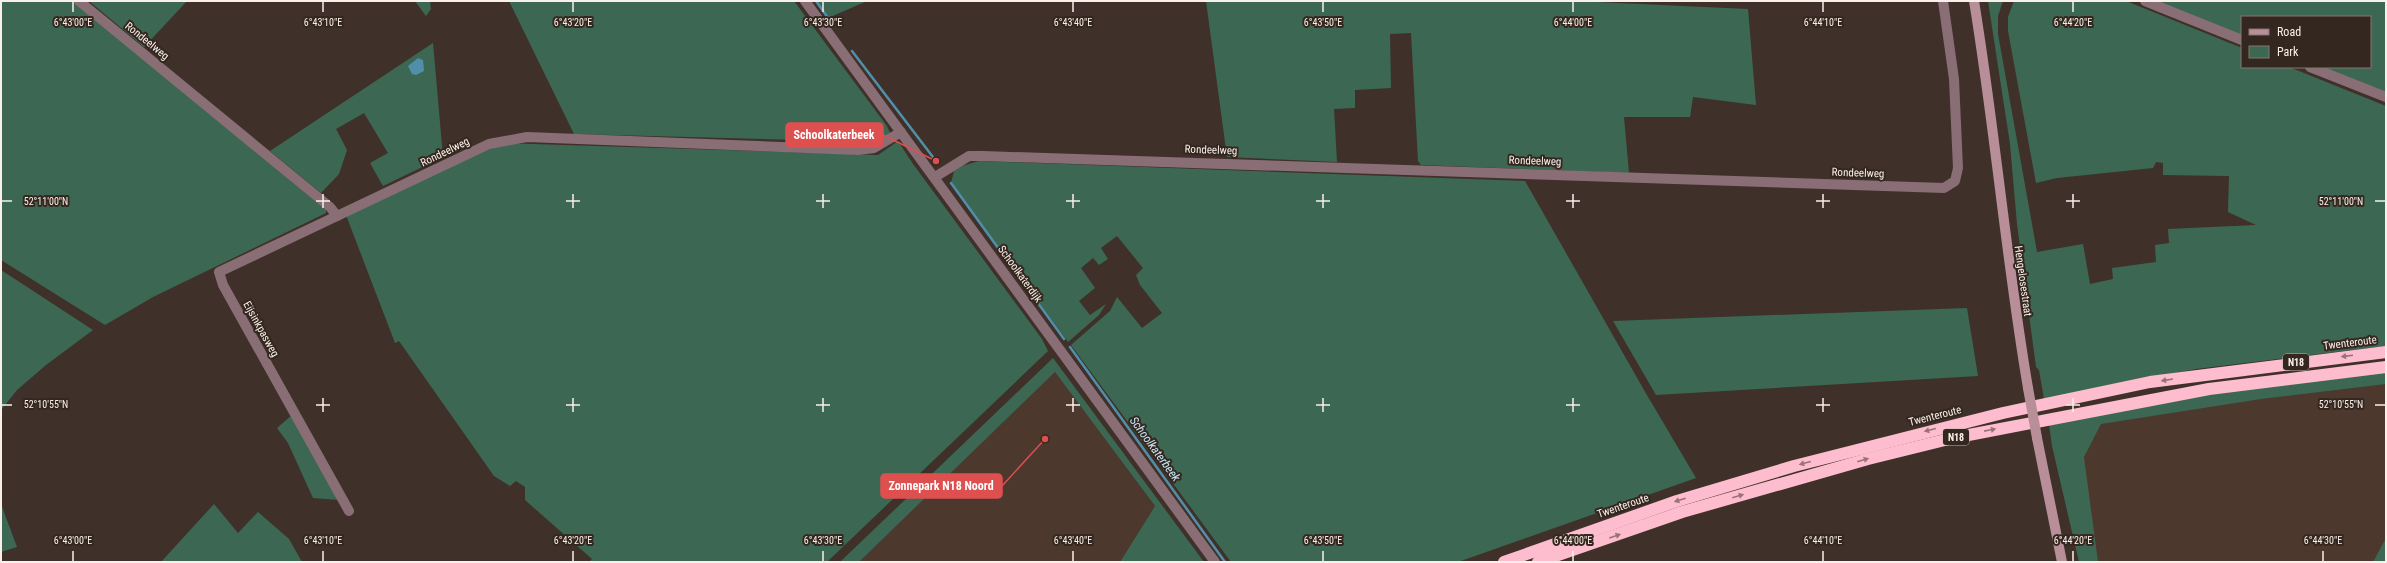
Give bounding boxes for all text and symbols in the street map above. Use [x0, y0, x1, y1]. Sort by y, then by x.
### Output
legend [2241, 16, 2371, 68]
text: 6°43'00"E [54, 17, 92, 28]
text: 6°43'10"E [304, 17, 342, 28]
text: 6°43'20"E [554, 17, 592, 28]
text: 6°43'30"E [804, 17, 842, 28]
text: 6°43'40"E [1054, 17, 1092, 28]
text: 6°43'50"E [1304, 17, 1342, 28]
text: 6°44'00"E [1554, 17, 1592, 28]
text: 6°44'10"E [1804, 17, 1842, 28]
text: 6°44'20"E [2054, 17, 2092, 28]
street label: Rondeelweg [122, 19, 172, 63]
text: Road [2277, 25, 2301, 39]
text: Park [2277, 45, 2299, 59]
callout: Schoolkaterbeek [786, 123, 883, 147]
text: Schoolkaterbeek [794, 128, 875, 142]
street label: Rondeelweg [418, 135, 472, 169]
street label: Rondeelweg [1184, 143, 1238, 157]
street label: Rondeelweg [1508, 154, 1562, 168]
street label: Rondeelweg [1831, 166, 1885, 180]
text: 52°11'00"N [24, 196, 68, 207]
text: 52°11'00"N [2319, 196, 2363, 207]
street label: Schoolkaterdijk [995, 243, 1045, 305]
street label: Hengelosestraat [2012, 245, 2034, 317]
street label: Eijsinkpasweg [240, 299, 282, 359]
street label: Twenteroute [2322, 333, 2378, 353]
one-way arrow [2341, 353, 2353, 359]
road number: N18 [2283, 354, 2309, 370]
one-way arrow [2161, 377, 2173, 383]
text: 52°10'55"N [24, 399, 68, 410]
text: 52°10'55"N [2319, 399, 2363, 410]
street label: Twenteroute [1907, 403, 1963, 429]
water label: Schoolkaterbeek [1127, 414, 1184, 485]
one-way arrow [1984, 427, 1996, 433]
one-way arrow [1924, 428, 1937, 434]
road number: N18 [1943, 429, 1969, 445]
one-way arrow [1858, 457, 1870, 463]
one-way arrow [1798, 460, 1810, 466]
callout: Zonnepark N18 Noord [881, 474, 1002, 498]
text: Zonnepark N18 Noord [888, 479, 994, 493]
street label: Twenteroute [1595, 491, 1651, 521]
one-way arrow [1733, 493, 1745, 499]
one-way arrow [1674, 497, 1686, 503]
one-way arrow [1609, 532, 1621, 538]
text: 6°43'00"E [54, 535, 92, 546]
text: 6°43'10"E [304, 535, 342, 546]
text: 6°43'20"E [554, 535, 592, 546]
text: 6°43'30"E [804, 535, 842, 546]
text: 6°43'40"E [1054, 535, 1092, 546]
text: 6°43'50"E [1304, 535, 1342, 546]
text: 6°44'00"E [1554, 535, 1592, 546]
text: 6°44'10"E [1804, 535, 1842, 546]
text: 6°44'20"E [2054, 535, 2092, 546]
text: 6°44'30"E [2304, 535, 2342, 546]

